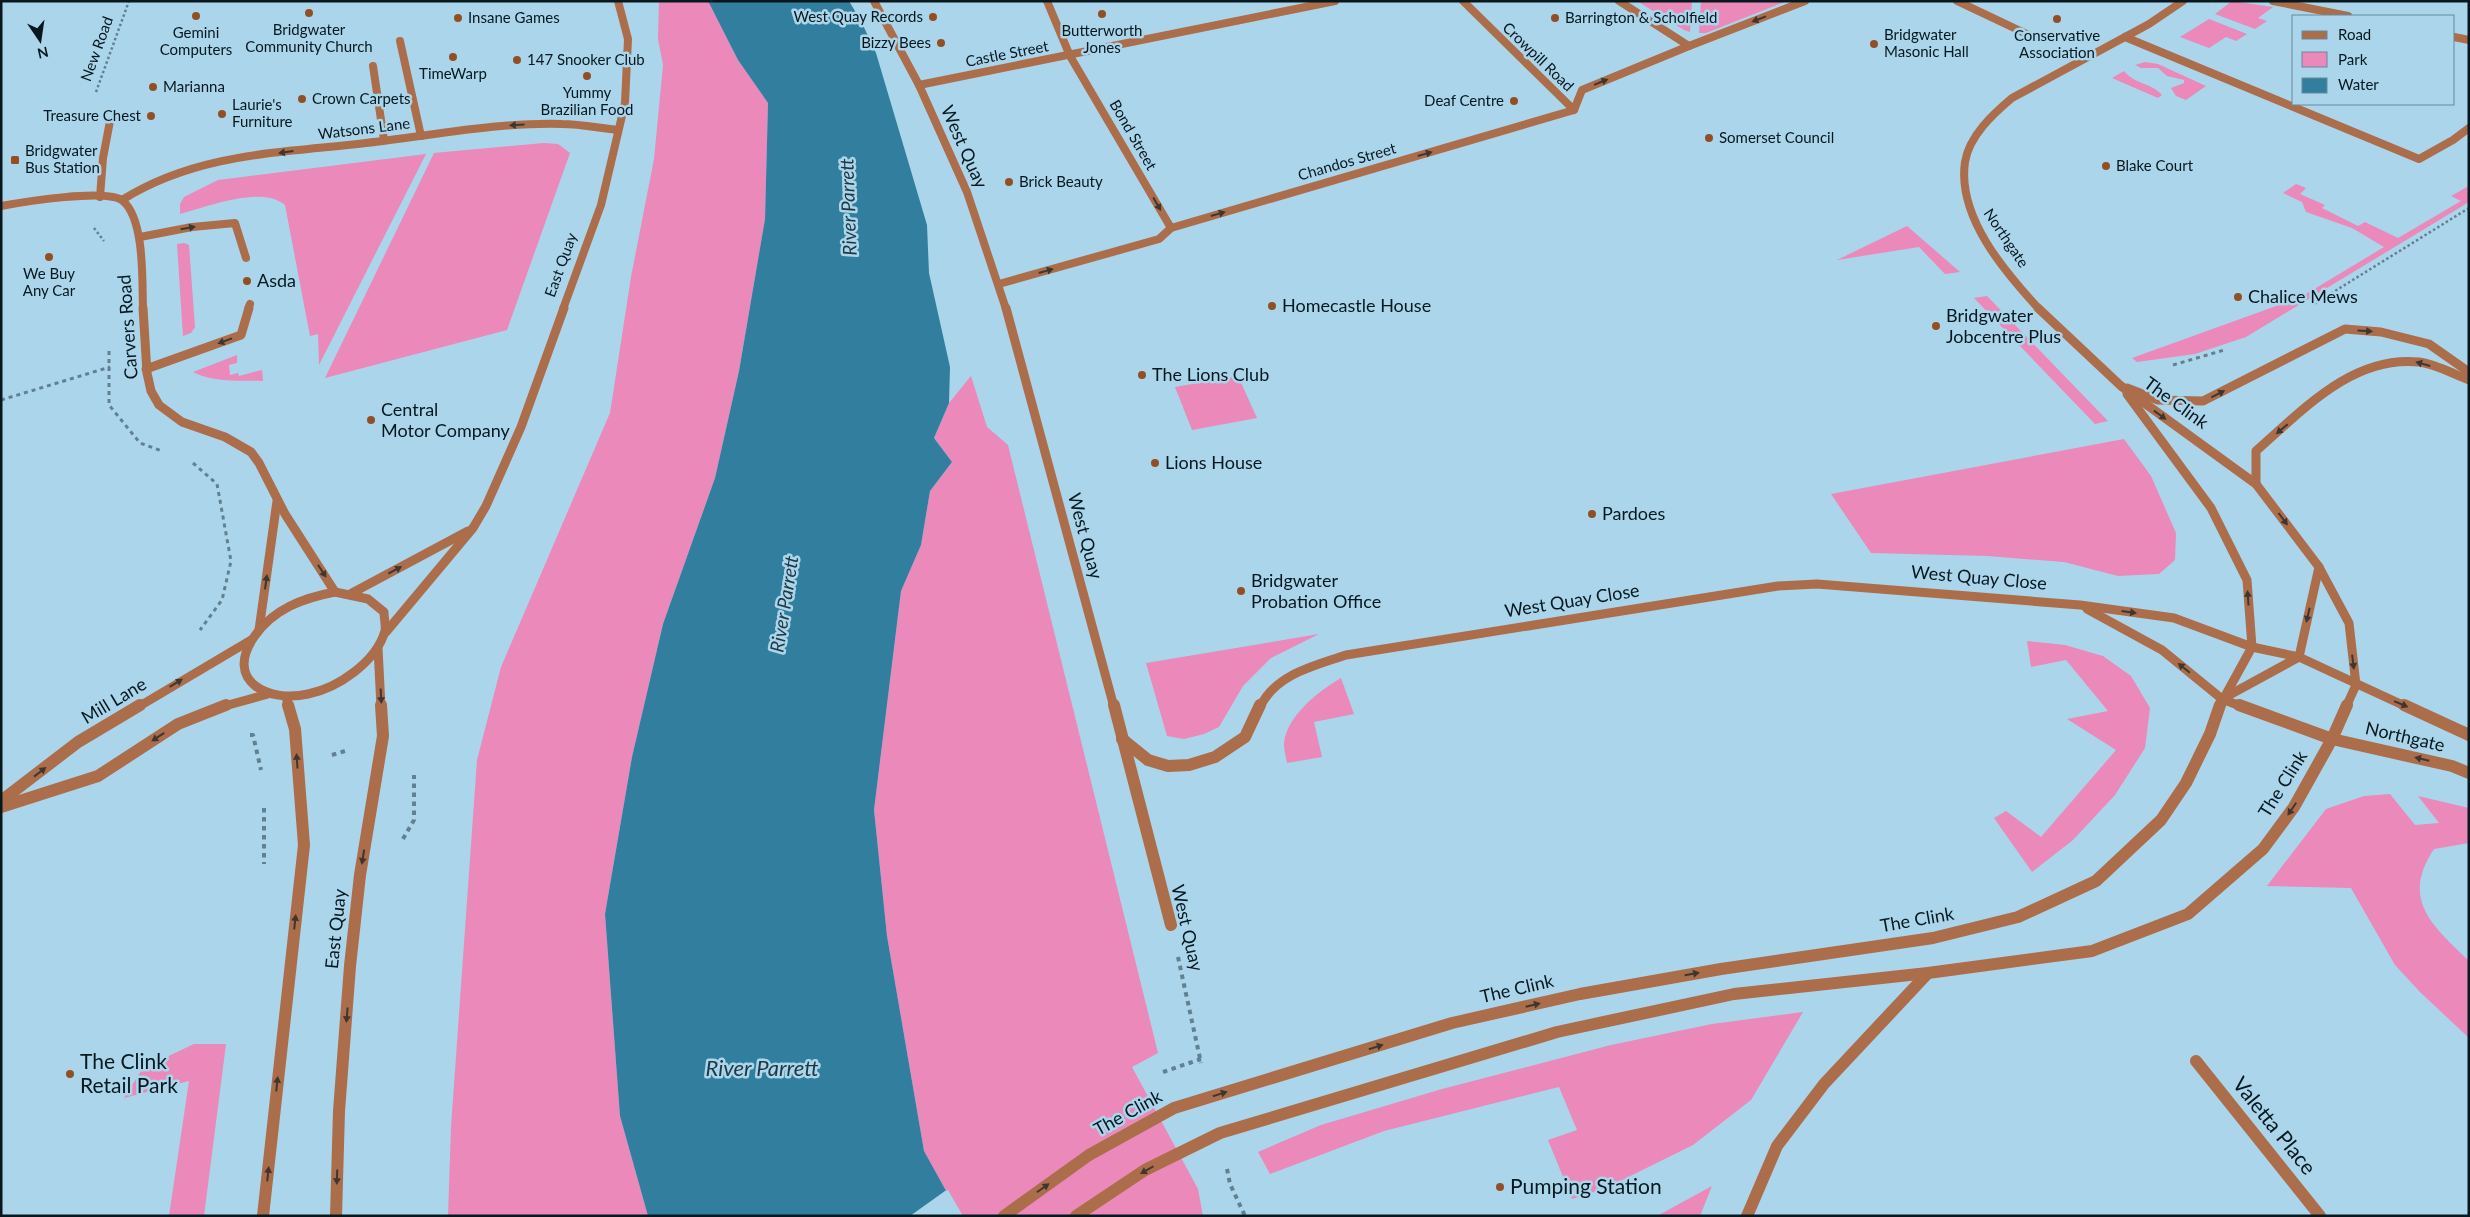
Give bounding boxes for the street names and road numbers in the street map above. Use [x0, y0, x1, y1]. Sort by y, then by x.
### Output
street label: New Road [76, 14, 116, 84]
street label: Crowpill Road [1500, 18, 1578, 95]
street label: Castle Street [964, 36, 1050, 70]
street label: Bond Street [1107, 96, 1162, 173]
street label: West Quay [937, 102, 993, 192]
street label: Watsons Lane [317, 113, 411, 143]
street label: Chandos Street [1296, 138, 1398, 184]
street label: Northgate [1981, 204, 2033, 270]
street label: East Quay [540, 230, 580, 299]
street label: Carvers Road [112, 274, 142, 380]
street label: The Clink [2140, 371, 2214, 433]
street label: West Quay [1064, 490, 1108, 582]
street label: West Quay Close [1910, 560, 2048, 594]
street label: West Quay Close [1503, 578, 1641, 622]
street label: Mill Lane [77, 672, 150, 728]
street label: Northgate [2363, 716, 2447, 756]
street label: The Clink [2253, 745, 2312, 821]
street label: West Quay [1167, 882, 1209, 974]
street label: East Quay [320, 887, 350, 970]
street label: The Clink [1878, 902, 1956, 936]
street label: The Clink [1478, 969, 1556, 1007]
street label: Valetta Place [2228, 1071, 2322, 1179]
street label: The Clink [1090, 1084, 1166, 1140]

